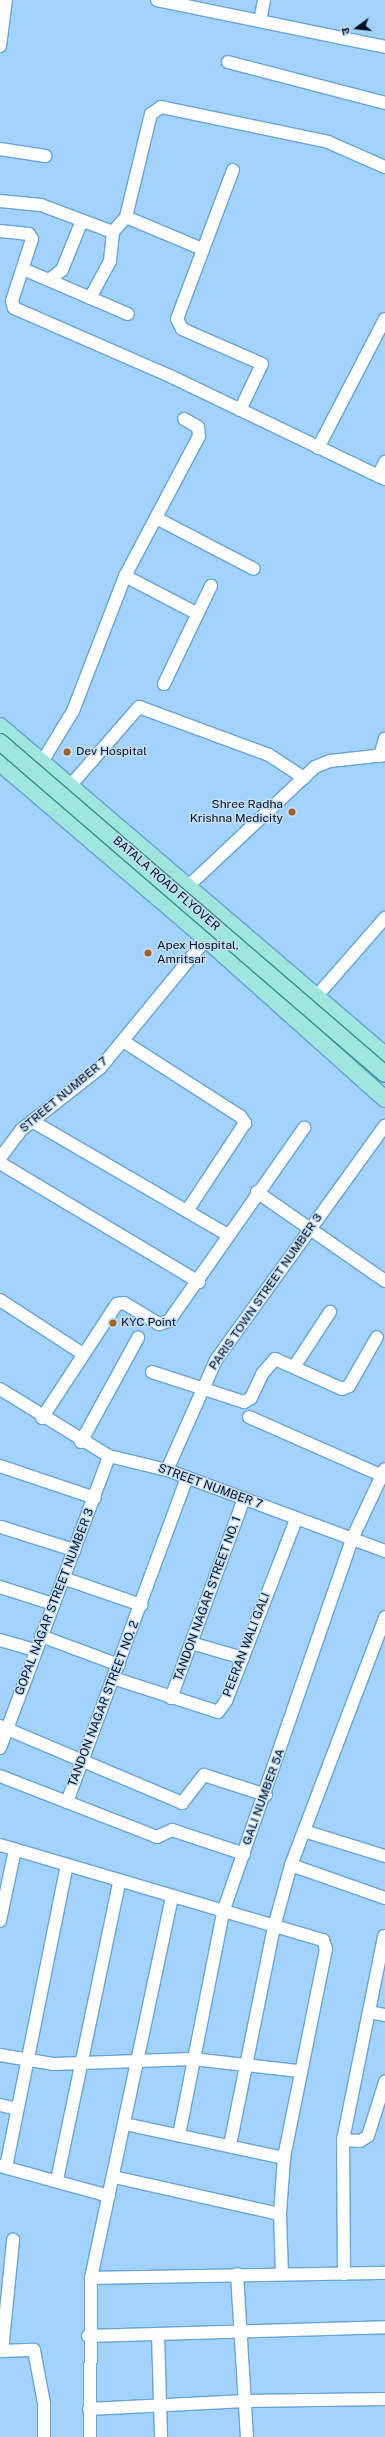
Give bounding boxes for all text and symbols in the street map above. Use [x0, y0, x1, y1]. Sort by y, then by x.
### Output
north arrow [337, 8, 377, 48]
text: उ [339, 26, 352, 36]
place label: Dev Hospital [76, 745, 147, 759]
marker: Dev Hospital [61, 746, 73, 758]
place label: Shree Radha Krishna Medicity [190, 798, 283, 826]
marker: Shree Radha Krishna Medicity [286, 806, 298, 818]
street label: BATALA ROAD FLYOVER [110, 834, 222, 934]
place label: Apex Hospital, Amritsar [157, 939, 239, 967]
marker: Apex Hospital, Amritsar [142, 947, 154, 959]
street label: STREET NUMBER 7 [17, 1054, 111, 1136]
street label: PARIS TOWN STREET NUMBER 3 [206, 1211, 326, 1373]
place label: KYC Point [121, 1316, 176, 1330]
marker: KYC Point [108, 1318, 118, 1328]
street label: STREET NUMBER 7 [156, 1461, 264, 1513]
street label: GOPAL NAGAR STREET NUMBER 3 [13, 1507, 97, 1697]
street label: TANDON NAGAR STREET NO. 1 [171, 1515, 245, 1683]
street label: PEERAN WALI GALI [220, 1591, 274, 1699]
street label: TANDON NAGAR STREET NO. 2 [66, 1619, 142, 1789]
street label: GALI NUMBER 5A [240, 1747, 288, 1847]

